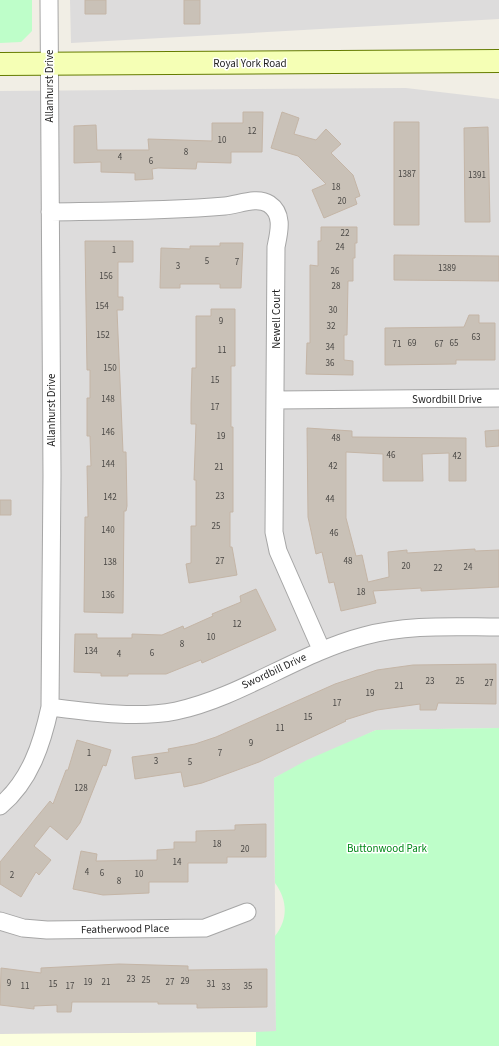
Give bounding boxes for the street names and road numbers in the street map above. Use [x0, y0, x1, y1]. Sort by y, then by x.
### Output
street label: Allanhurst Drive [42, 49, 57, 123]
street label: Royal York Road [213, 56, 287, 71]
street label: Newell Court [269, 289, 284, 349]
street label: Allanhurst Drive [44, 373, 59, 447]
street label: Swordbill Drive [412, 392, 483, 407]
street label: Swordbill Drive [239, 649, 309, 693]
street label: Featherwood Place [81, 921, 170, 937]

